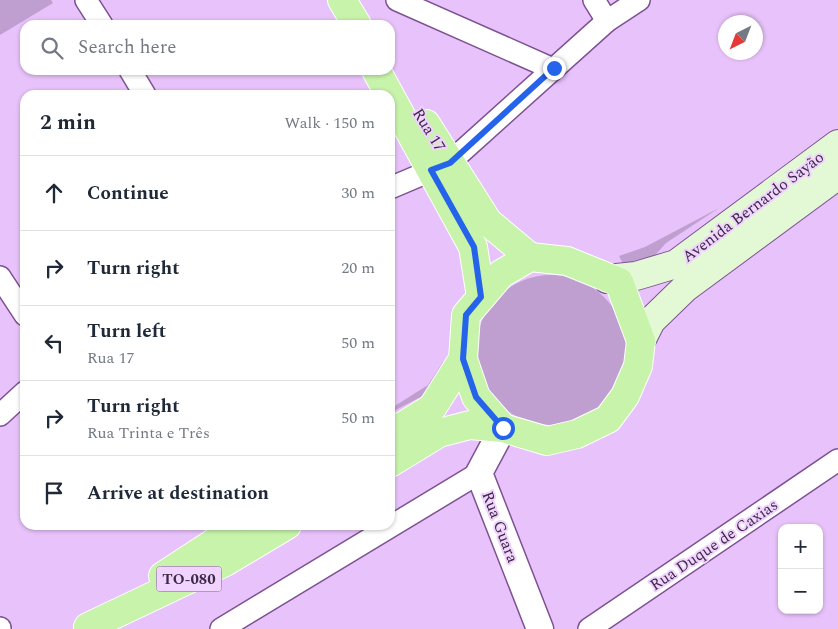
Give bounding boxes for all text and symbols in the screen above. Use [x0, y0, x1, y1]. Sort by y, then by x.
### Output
north arrow [718, 15, 763, 60]
search box [20, 20, 395, 75]
text: Search here [78, 33, 177, 62]
icon: search [38, 34, 66, 62]
route end [543, 57, 566, 80]
street label: Rua 17 [406, 104, 452, 156]
text: 2 min [40, 107, 96, 139]
text: Walk · 150 m [284, 111, 375, 135]
street label: Avenida Bernardo Sayão [677, 146, 829, 268]
icon: ahead [40, 179, 68, 207]
text: Continue [87, 179, 169, 208]
text: 30 m [341, 181, 375, 205]
icon: right [40, 254, 68, 282]
text: Turn right [87, 254, 180, 283]
text: 20 m [341, 256, 375, 280]
text: Turn left [87, 317, 166, 346]
icon: left [40, 329, 68, 357]
text: 50 m [341, 331, 375, 355]
text: Rua 17 [87, 346, 134, 370]
text: Turn right [87, 392, 180, 421]
icon: right [40, 404, 68, 432]
text: 50 m [341, 406, 375, 430]
route start [492, 417, 515, 440]
text: Rua Trinta e Três [87, 421, 210, 445]
icon: arrive [40, 479, 68, 507]
text: Arrive at destination [87, 479, 269, 508]
street label: Rua Guara [475, 488, 525, 566]
street label: Rua Duque de Caxias [645, 493, 783, 597]
map controls [778, 524, 823, 614]
button: + [778, 524, 823, 569]
road number: TO-080 [156, 566, 222, 592]
button: − [778, 569, 823, 614]

